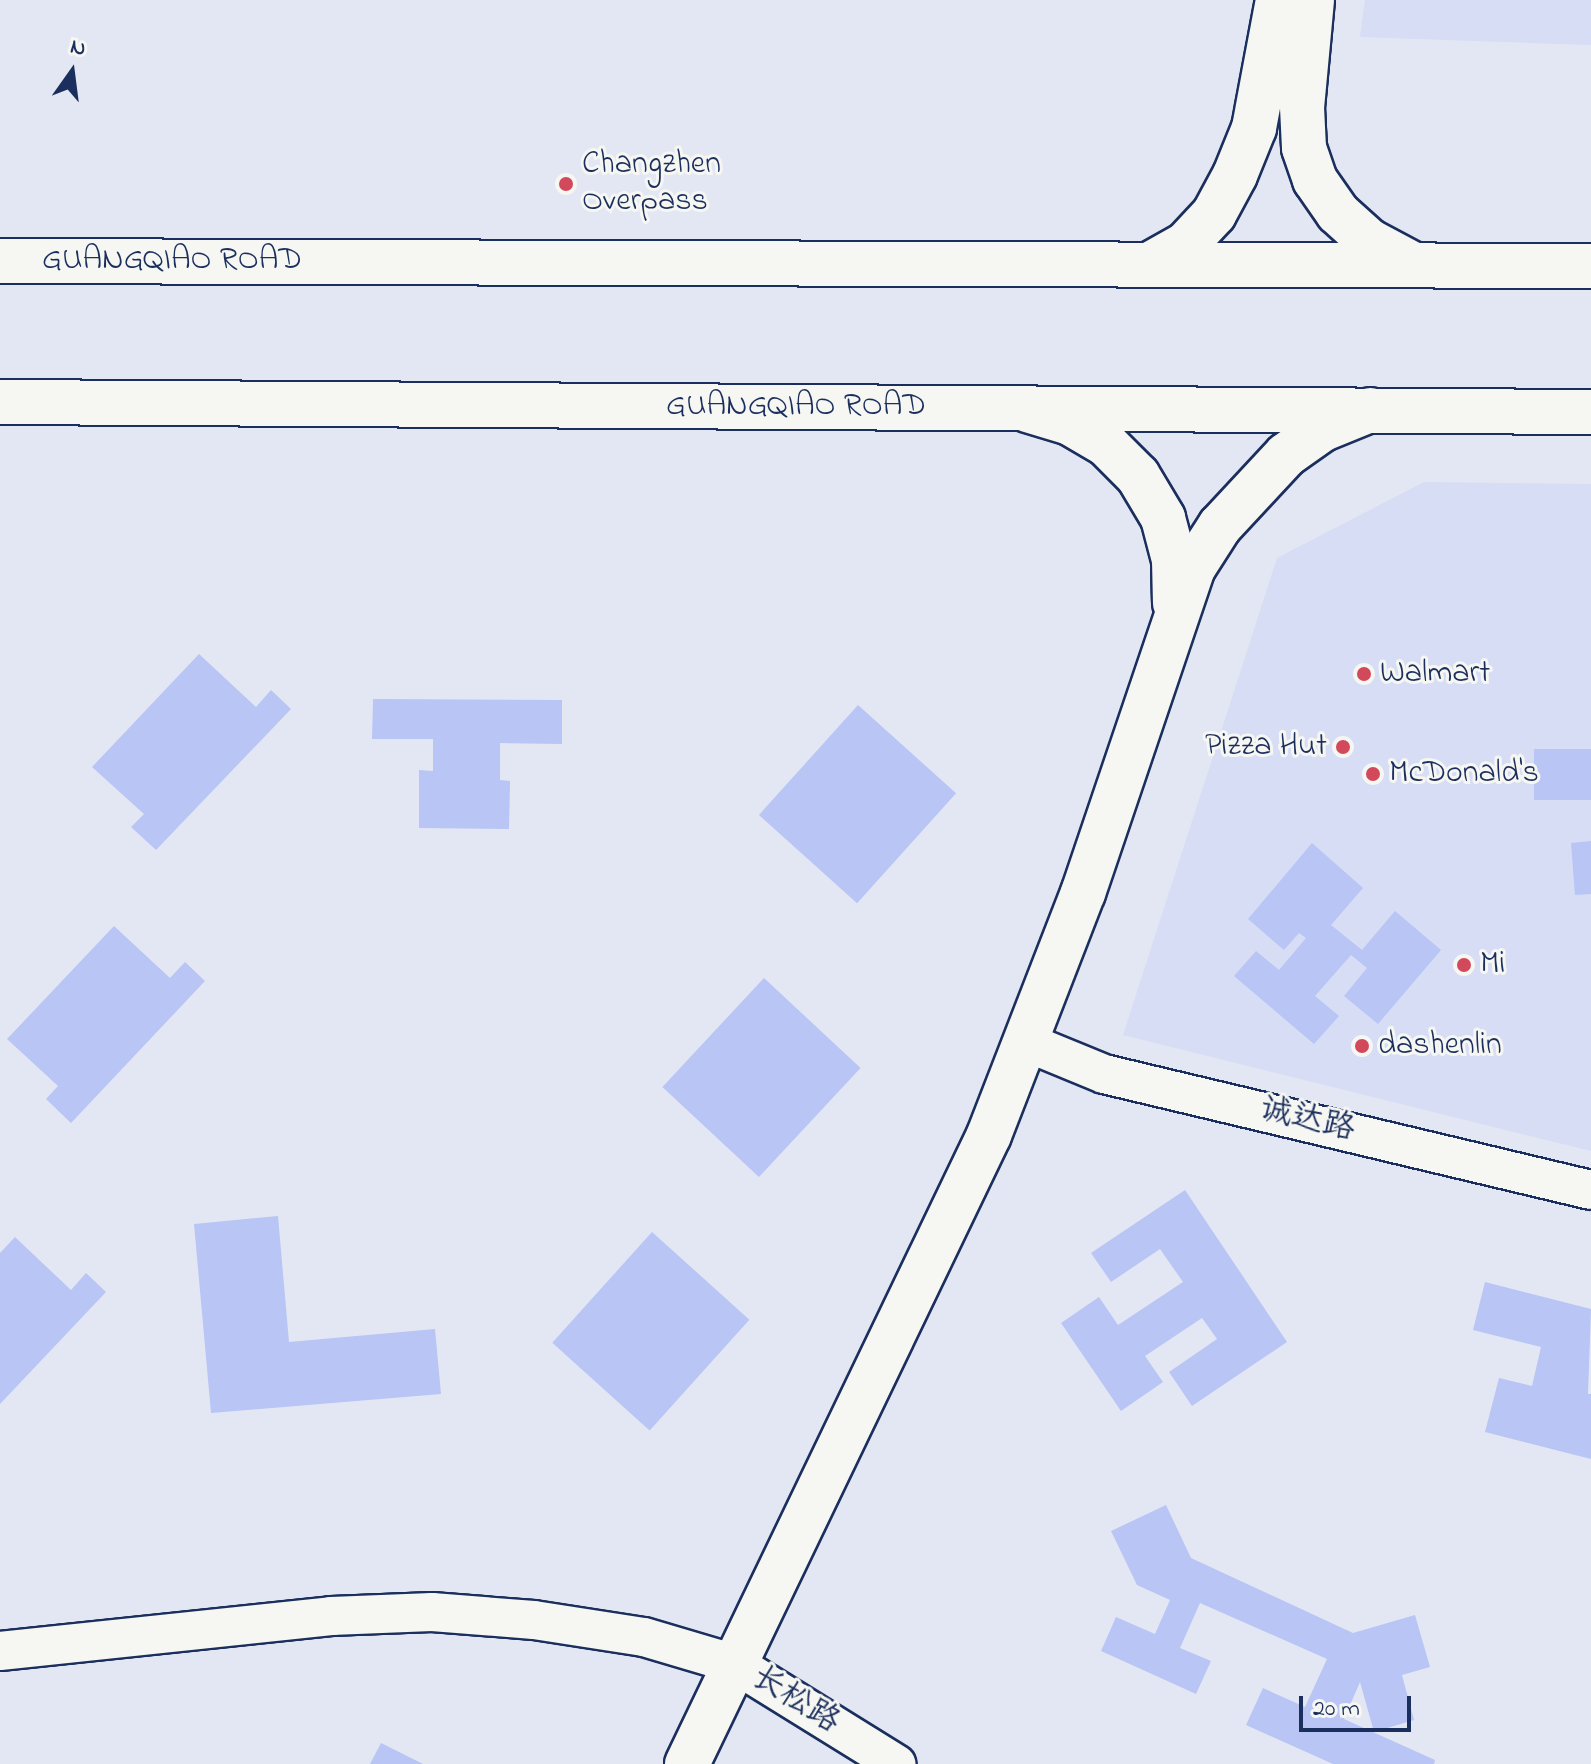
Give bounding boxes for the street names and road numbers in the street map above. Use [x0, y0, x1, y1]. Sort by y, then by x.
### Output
street label: GUANGQIAO ROAD [42, 242, 302, 280]
street label: GUANGQIAO ROAD [666, 388, 926, 426]
street label: 诚达路 [1256, 1091, 1358, 1151]
street label: 长松路 [744, 1659, 846, 1743]

